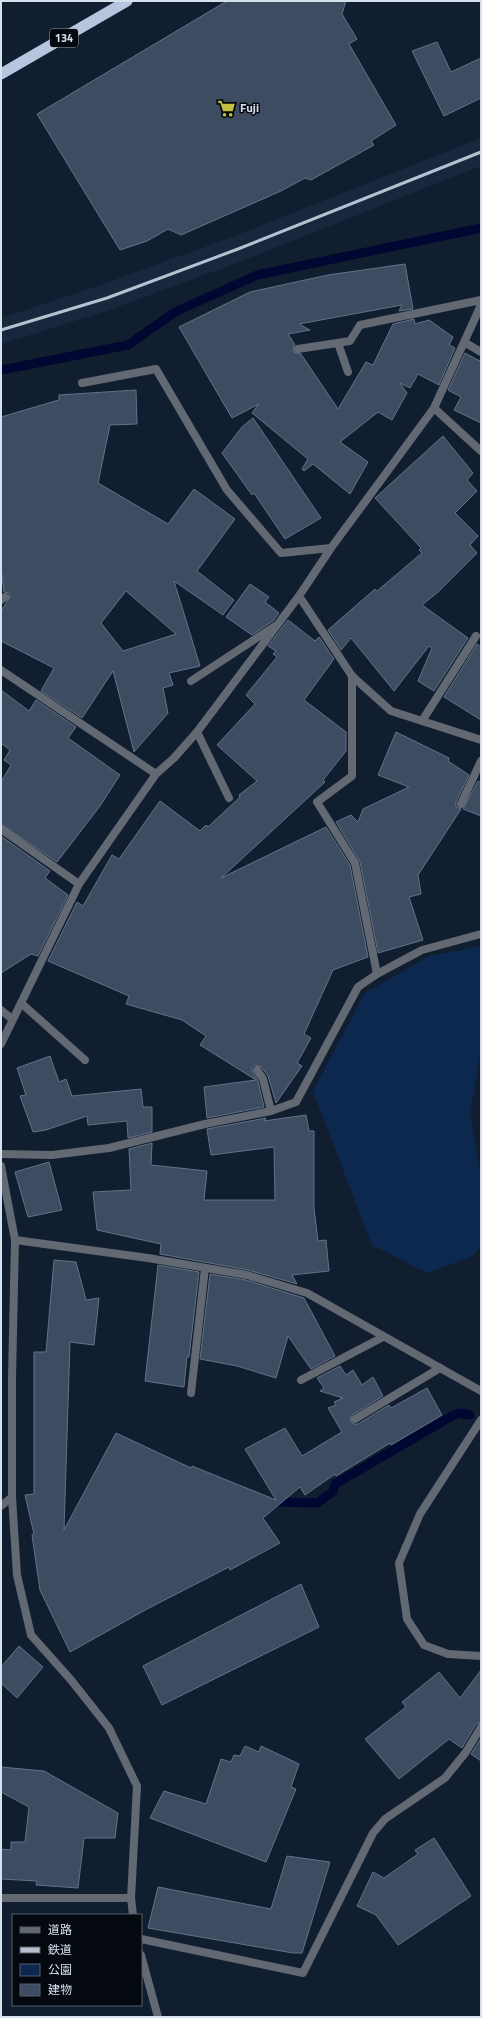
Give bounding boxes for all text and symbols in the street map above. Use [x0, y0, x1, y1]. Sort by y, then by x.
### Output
road number: 134 [50, 29, 78, 47]
supermarket icon: Fuji [217, 98, 237, 118]
place label: Fuji [240, 98, 259, 117]
legend [12, 1914, 142, 2006]
text: 道路 [48, 1920, 72, 1939]
text: 鉄道 [48, 1940, 72, 1959]
text: 公園 [48, 1960, 72, 1979]
text: 建物 [48, 1980, 72, 1999]

